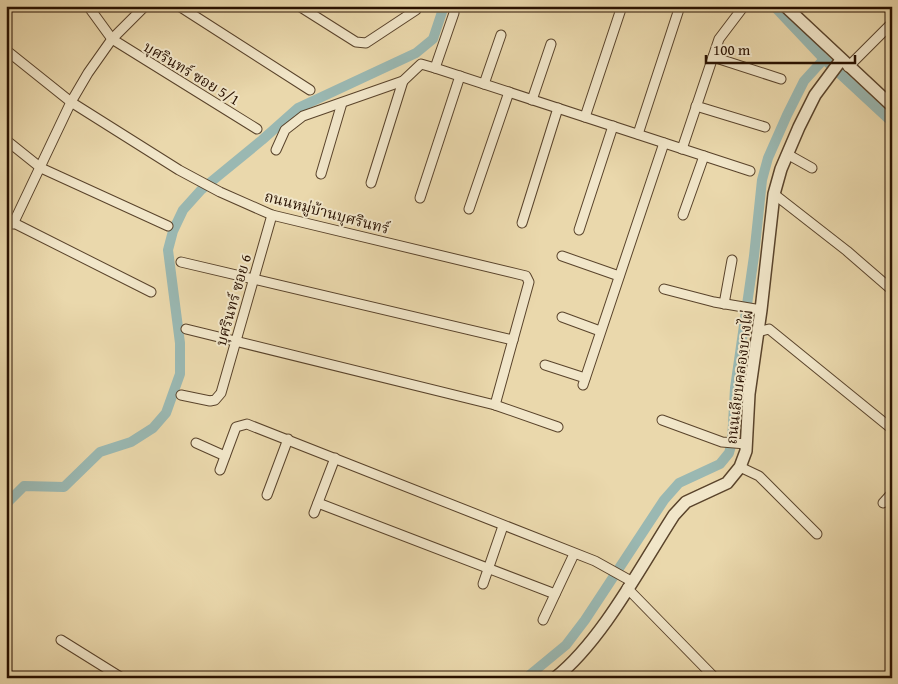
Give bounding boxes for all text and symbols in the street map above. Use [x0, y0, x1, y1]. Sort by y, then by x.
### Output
scale bar [706, 32, 854, 64]
street label: บุศรินทร์ ซอย 5/1 [140, 36, 244, 111]
text: 100 m [713, 39, 751, 60]
street label: ถนนหมู่บ้านบุศรินทร์ [262, 185, 393, 240]
street label: บุศรินทร์ ซอย 6 [210, 252, 257, 349]
street label: ถนนเลียบคลองบางไผ่ [720, 309, 758, 445]

